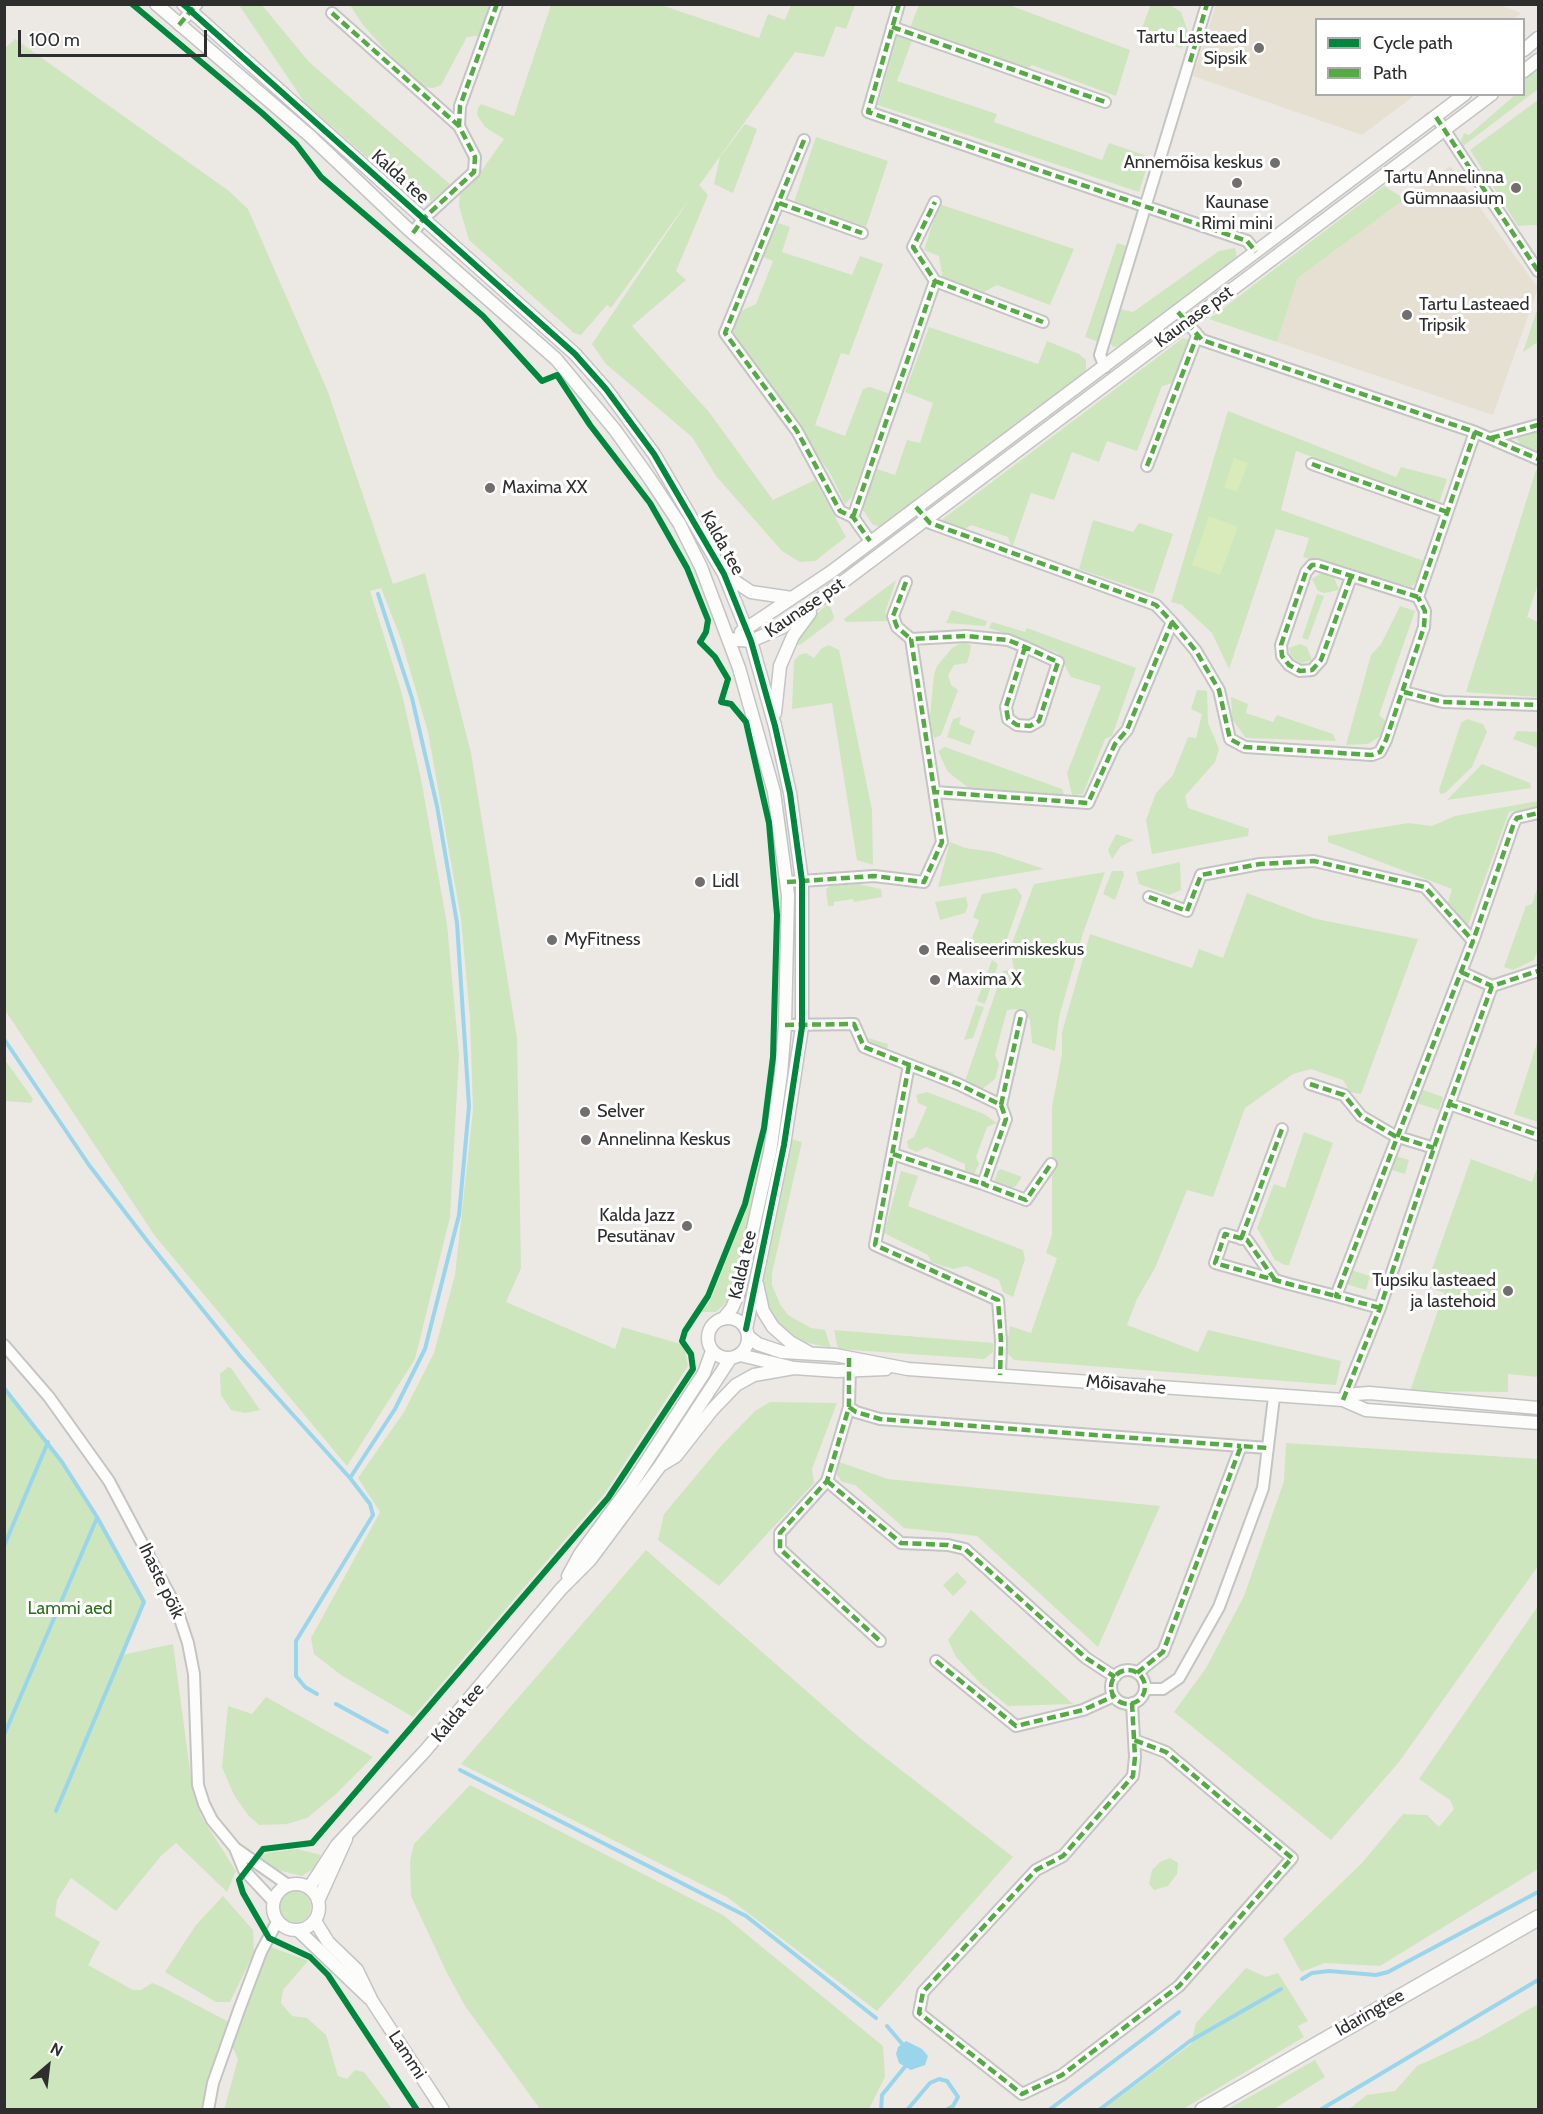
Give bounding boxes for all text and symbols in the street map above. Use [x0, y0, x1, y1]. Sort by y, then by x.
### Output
scale bar [21, 18, 210, 56]
legend [1315, 18, 1525, 96]
place label: Tartu Lasteaed Sipsik [1136, 27, 1247, 70]
text: 100 m [29, 29, 80, 51]
text: Cycle path [1373, 32, 1453, 54]
marker: Tartu Lasteaed Sipsik [1252, 41, 1266, 55]
text: Path [1373, 62, 1407, 84]
street label: Kalda tee [367, 146, 433, 208]
place label: Annemõisa keskus [1124, 152, 1263, 174]
marker: Annemõisa keskus [1268, 156, 1282, 170]
place label: Tartu Annelinna Gümnaasium [1384, 167, 1504, 210]
marker: Kaunase Rimi mini [1230, 176, 1244, 190]
marker: Tartu Annelinna Gümnaasium [1509, 181, 1523, 195]
place label: Kaunase Rimi mini [1201, 192, 1273, 234]
street label: Kaunase pst [1151, 281, 1237, 353]
place label: Tartu Lasteaed Tripsik [1419, 294, 1530, 336]
marker: Tartu Lasteaed Tripsik [1400, 308, 1414, 322]
place label: Maxima XX [502, 477, 587, 499]
marker: Maxima XX [483, 481, 497, 495]
street label: Kalda tee [696, 507, 748, 579]
street label: Kaunase pst [761, 574, 849, 642]
place label: Lidl [712, 871, 739, 893]
marker: Lidl [693, 875, 707, 889]
place label: MyFitness [564, 929, 640, 951]
marker: MyFitness [545, 933, 559, 947]
place label: Realiseerimiskeskus [936, 939, 1084, 961]
marker: Realiseerimiskeskus [917, 943, 931, 957]
place label: Maxima X [947, 969, 1022, 991]
marker: Maxima X [928, 973, 942, 987]
place label: Selver [597, 1101, 644, 1123]
marker: Selver [578, 1105, 592, 1119]
place label: Annelinna Keskus [598, 1129, 730, 1151]
marker: Annelinna Keskus [579, 1133, 593, 1147]
place label: Kalda Jazz Pesutänav [597, 1205, 675, 1248]
marker: Kalda Jazz Pesutänav [680, 1219, 694, 1233]
street label: Kalda tee [725, 1228, 761, 1302]
place label: Tupsiku lasteaed ja lastehoid [1372, 1270, 1496, 1312]
marker: Tupsiku lasteaed ja lastehoid [1501, 1284, 1515, 1298]
street label: Mõisavahe [1085, 1371, 1167, 1399]
street label: Ihaste põik [133, 1540, 189, 1622]
park label: Lammi aed [28, 1598, 112, 1620]
street label: Kalda tee [427, 1679, 489, 1747]
street label: Idaringtee [1332, 1985, 1408, 2041]
street label: Lammi [383, 2027, 431, 2083]
north arrow [18, 2036, 78, 2096]
text: N [47, 2039, 66, 2061]

